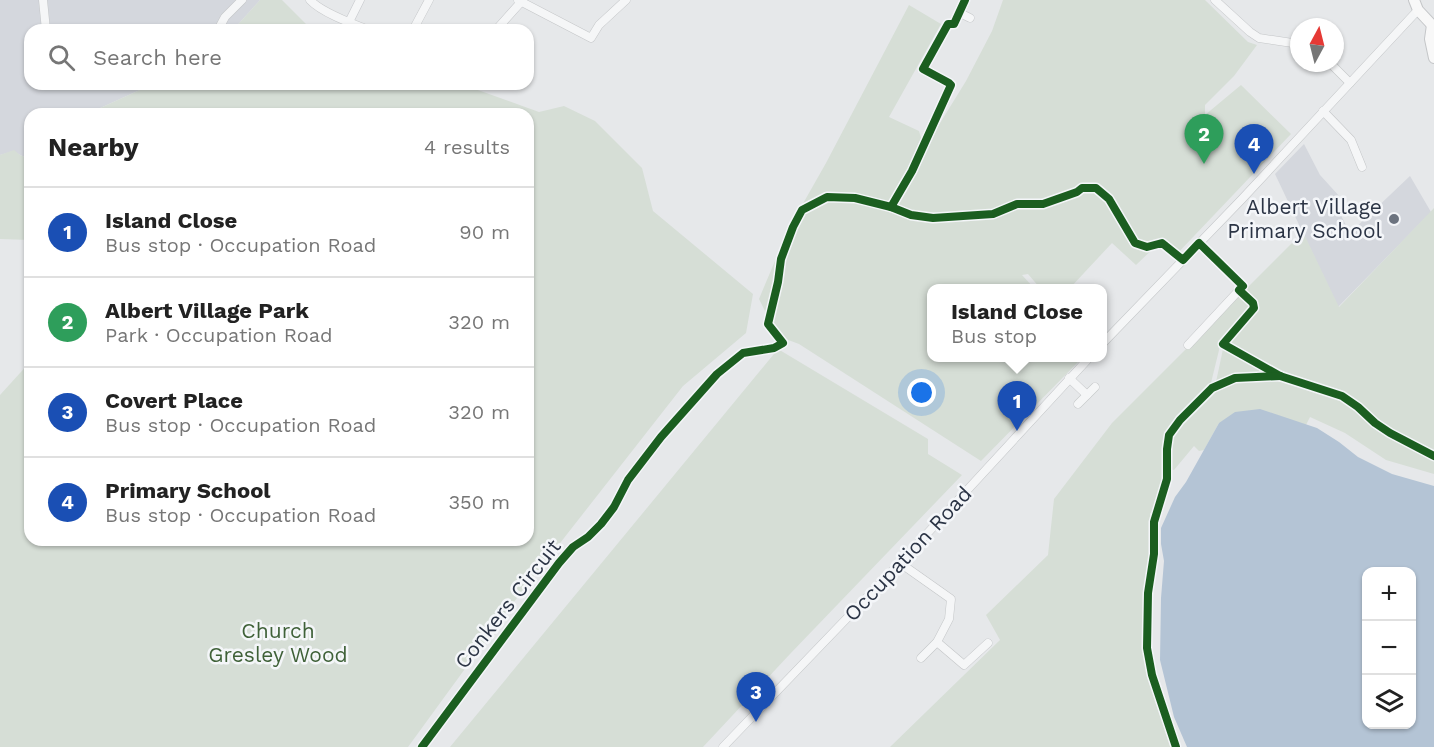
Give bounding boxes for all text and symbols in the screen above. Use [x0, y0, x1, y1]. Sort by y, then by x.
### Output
north arrow [1290, 18, 1344, 72]
search box [24, 24, 534, 90]
icon: search [45, 41, 78, 74]
text: Search here [93, 45, 222, 70]
pin: 2 [1184, 114, 1224, 164]
pin: 4 [1234, 124, 1274, 174]
text: Nearby [48, 132, 139, 162]
text: 4 results [424, 135, 510, 159]
place label: Albert Village Primary School [1227, 194, 1383, 243]
text: Island Close [105, 208, 237, 233]
marker: Albert Village Primary School [1387, 212, 1401, 226]
text: 1 [63, 220, 72, 244]
text: 90 m [459, 220, 510, 244]
text: Bus stop · Occupation Road [105, 233, 376, 257]
popup [927, 284, 1107, 362]
text: Albert Village Park [105, 298, 309, 323]
text: Island Close [951, 299, 1083, 324]
text: 2 [62, 310, 73, 334]
text: 320 m [448, 310, 510, 334]
text: Park · Occupation Road [105, 323, 333, 347]
text: Bus stop [951, 324, 1037, 348]
your location [907, 378, 936, 407]
pin: 1 [998, 382, 1036, 431]
text: Covert Place [105, 388, 243, 413]
text: 3 [62, 400, 73, 424]
text: 320 m [448, 400, 510, 424]
text: Bus stop · Occupation Road [105, 413, 376, 437]
text: Primary School [105, 478, 271, 503]
street label: Occupation Road [839, 481, 977, 626]
text: 4 [61, 490, 74, 514]
text: 350 m [448, 490, 510, 514]
text: Bus stop · Occupation Road [105, 503, 376, 527]
street label: Conkers Circuit [449, 534, 566, 673]
map controls [1362, 567, 1416, 729]
button: + [1362, 567, 1416, 621]
park label: Church Gresley Wood [208, 618, 348, 667]
button: − [1362, 621, 1416, 675]
pin: 3 [736, 672, 776, 722]
button: layers [1362, 675, 1416, 729]

